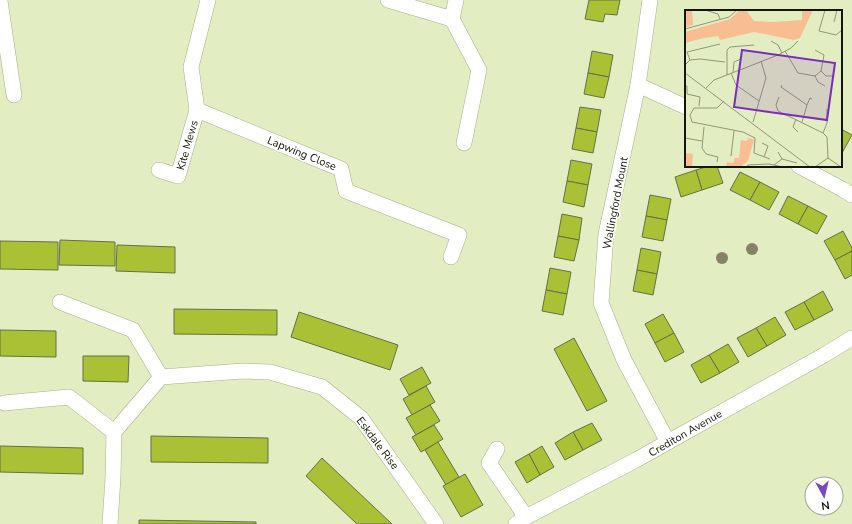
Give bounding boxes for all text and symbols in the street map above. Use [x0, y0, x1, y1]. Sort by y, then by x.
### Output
inset map [685, 10, 842, 167]
street label: Kite Mews [173, 118, 202, 172]
street label: Lapwing Close [265, 133, 339, 174]
street label: Wallingford Mount [599, 156, 632, 250]
street label: Crediton Avenue [646, 406, 725, 461]
street label: Eskdale Rise [353, 414, 402, 473]
north arrow [804, 476, 844, 516]
text: N [820, 497, 830, 513]

